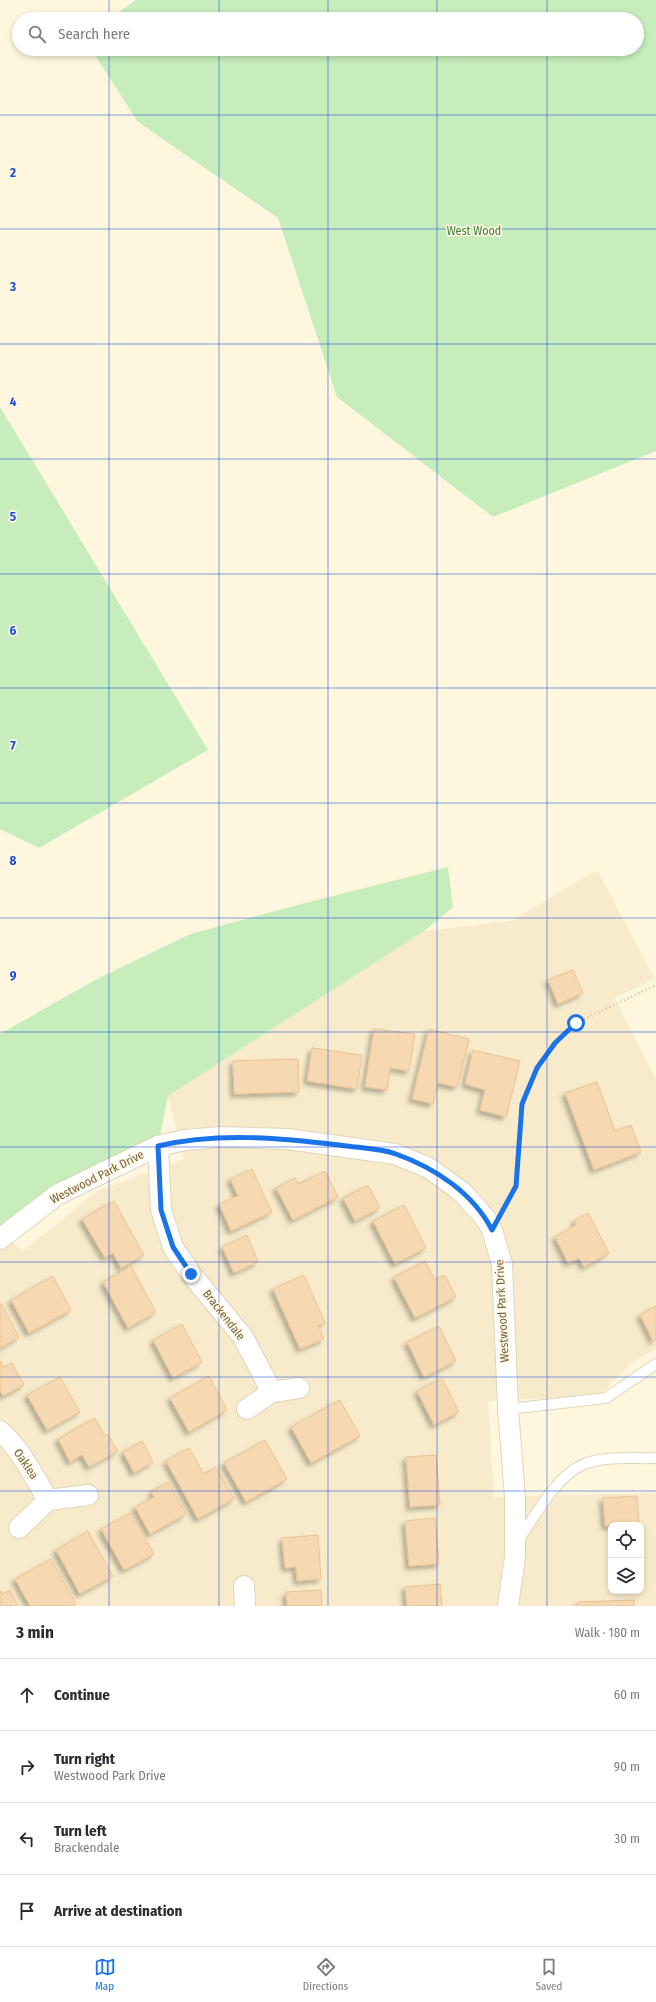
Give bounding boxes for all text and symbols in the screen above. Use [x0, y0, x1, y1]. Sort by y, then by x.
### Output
search box [12, 12, 644, 56]
icon: search [26, 23, 48, 45]
text: Search here [58, 25, 130, 43]
text: 2 [9, 165, 16, 180]
park label: West Wood [447, 224, 501, 238]
text: 3 [9, 279, 16, 294]
text: 4 [10, 394, 17, 409]
text: 5 [10, 509, 16, 524]
text: 6 [10, 623, 17, 638]
text: 7 [10, 738, 16, 753]
text: 8 [10, 853, 17, 868]
text: 9 [10, 968, 17, 983]
route start [567, 1014, 585, 1032]
street label: Westwood Park Drive [48, 1147, 146, 1207]
street label: Westwood Park Drive [492, 1259, 512, 1363]
route end [182, 1265, 200, 1283]
street label: Brackendale [200, 1287, 248, 1343]
street label: Oaklea [11, 1446, 41, 1482]
map controls [608, 1522, 644, 1594]
button: locate [608, 1522, 644, 1558]
button: layers [608, 1558, 644, 1594]
text: 3 min [16, 1622, 54, 1643]
text: Walk · 180 m [575, 1625, 640, 1640]
icon: ahead [16, 1684, 38, 1706]
text: Continue [54, 1686, 110, 1704]
text: 60 m [614, 1687, 640, 1702]
text: Turn right [54, 1750, 115, 1768]
icon: right [16, 1756, 38, 1778]
text: 90 m [614, 1759, 640, 1774]
text: Westwood Park Drive [54, 1768, 166, 1783]
text: Turn left [54, 1822, 107, 1840]
icon: left [16, 1828, 38, 1850]
text: 30 m [614, 1831, 640, 1846]
text: Brackendale [54, 1840, 119, 1855]
icon: arrive [16, 1900, 38, 1922]
text: Arrive at destination [54, 1902, 182, 1920]
tab: Map [94, 1956, 116, 1993]
tab: Directions [303, 1956, 348, 1993]
tab: Saved [536, 1956, 562, 1993]

